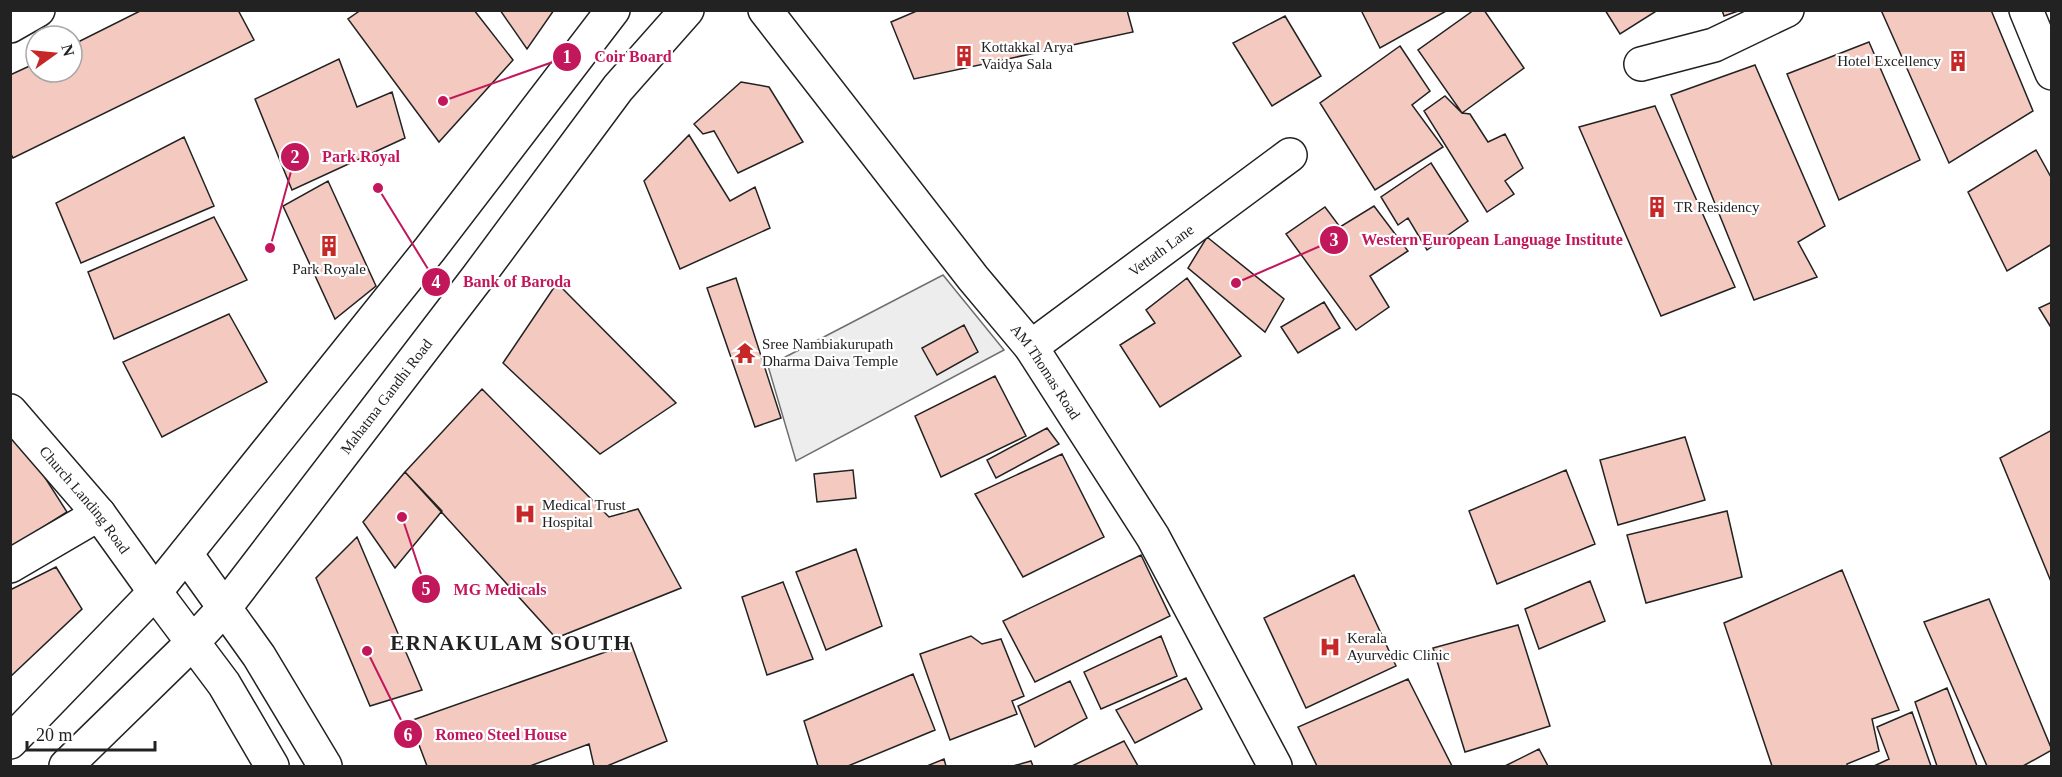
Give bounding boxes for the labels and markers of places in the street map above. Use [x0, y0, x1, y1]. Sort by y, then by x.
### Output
place label: Kottakkal Arya Vaidya Sala [981, 39, 1073, 72]
callout: Coir Board [552, 40, 683, 74]
building icon: Kottakkal Arya Vaidya Sala [952, 44, 976, 68]
building icon: Hotel Excellency [1946, 49, 1970, 73]
place label: Hotel Excellency [1837, 53, 1941, 69]
callout: Park Royal [280, 140, 412, 174]
building icon: TR Residency [1645, 195, 1669, 219]
place label: TR Residency [1674, 199, 1760, 215]
callout: Western European Language Institute [1319, 223, 1635, 257]
building icon: Park Royale [317, 234, 341, 258]
place label: Park Royale [292, 261, 366, 277]
callout: Bank of Baroda [421, 265, 583, 299]
place label: Sree Nambiakurupath Dharma Daiva Temple [762, 336, 898, 369]
temple icon: Sree Nambiakurupath Dharma Daiva Temple [733, 341, 757, 365]
place label: Medical Trust Hospital [542, 497, 627, 530]
hospital icon: Medical Trust Hospital [513, 502, 537, 526]
callout: MG Medicals [411, 572, 558, 606]
place label: Kerala Ayurvedic Clinic [1347, 630, 1450, 663]
hospital icon: Kerala Ayurvedic Clinic [1318, 635, 1342, 659]
callout: Romeo Steel House [393, 717, 579, 751]

